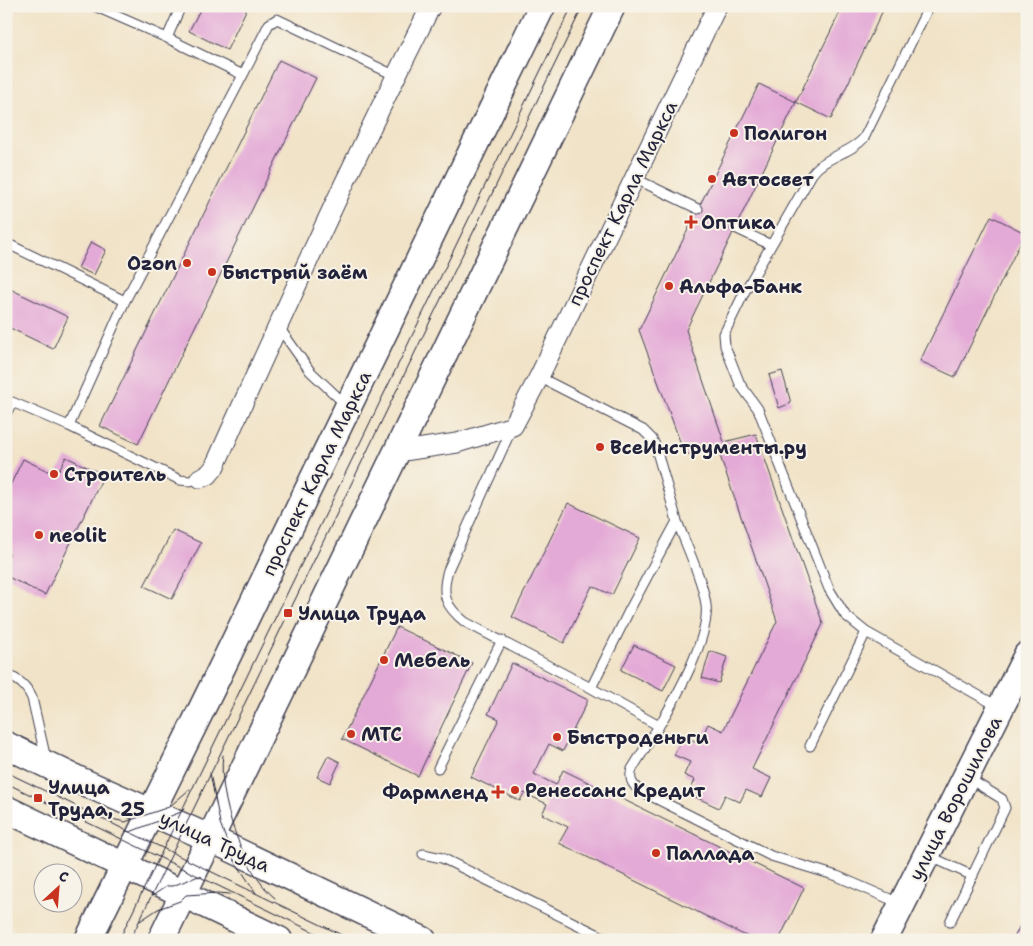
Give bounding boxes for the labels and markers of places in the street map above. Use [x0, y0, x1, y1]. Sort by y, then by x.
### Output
place label: Полигон [744, 121, 827, 146]
marker: Полигон [728, 127, 740, 139]
place label: Автосвет [722, 167, 814, 192]
marker: Автосвет [706, 173, 718, 185]
place label: Оптика [701, 210, 775, 235]
marker: Оптика [685, 216, 697, 228]
place label: Ozon [127, 251, 177, 276]
marker: Ozon [181, 257, 193, 269]
place label: Быстрый заём [222, 260, 368, 285]
marker: Быстрый заём [206, 266, 218, 278]
place label: Альфа-Банк [679, 274, 802, 299]
marker: Альфа-Банк [663, 280, 675, 292]
place label: ВсеИнструменты.ру [610, 435, 807, 460]
marker: ВсеИнструменты.ру [594, 441, 606, 453]
place label: Строитель [64, 462, 166, 487]
marker: Строитель [48, 468, 60, 480]
place label: neolit [49, 523, 107, 548]
marker: neolit [33, 529, 45, 541]
place label: Улица Труда [298, 601, 426, 626]
marker: Улица Труда [282, 607, 294, 619]
place label: Мебель [394, 648, 470, 673]
marker: Мебель [378, 654, 390, 666]
place label: МТС [361, 722, 402, 747]
place label: Быстроденьги [567, 725, 709, 750]
marker: МТС [345, 728, 357, 740]
marker: Быстроденьги [551, 731, 563, 743]
place label: Улица Труда, 25 [48, 775, 145, 822]
place label: Ренессанс Кредит [525, 778, 706, 803]
place label: Фармленд [382, 780, 489, 805]
marker: Ренессанс Кредит [509, 784, 521, 796]
marker: Фармленд [492, 786, 504, 798]
marker: Улица Труда, 25 [32, 792, 44, 804]
place label: Паллада [666, 841, 755, 866]
marker: Паллада [650, 847, 662, 859]

